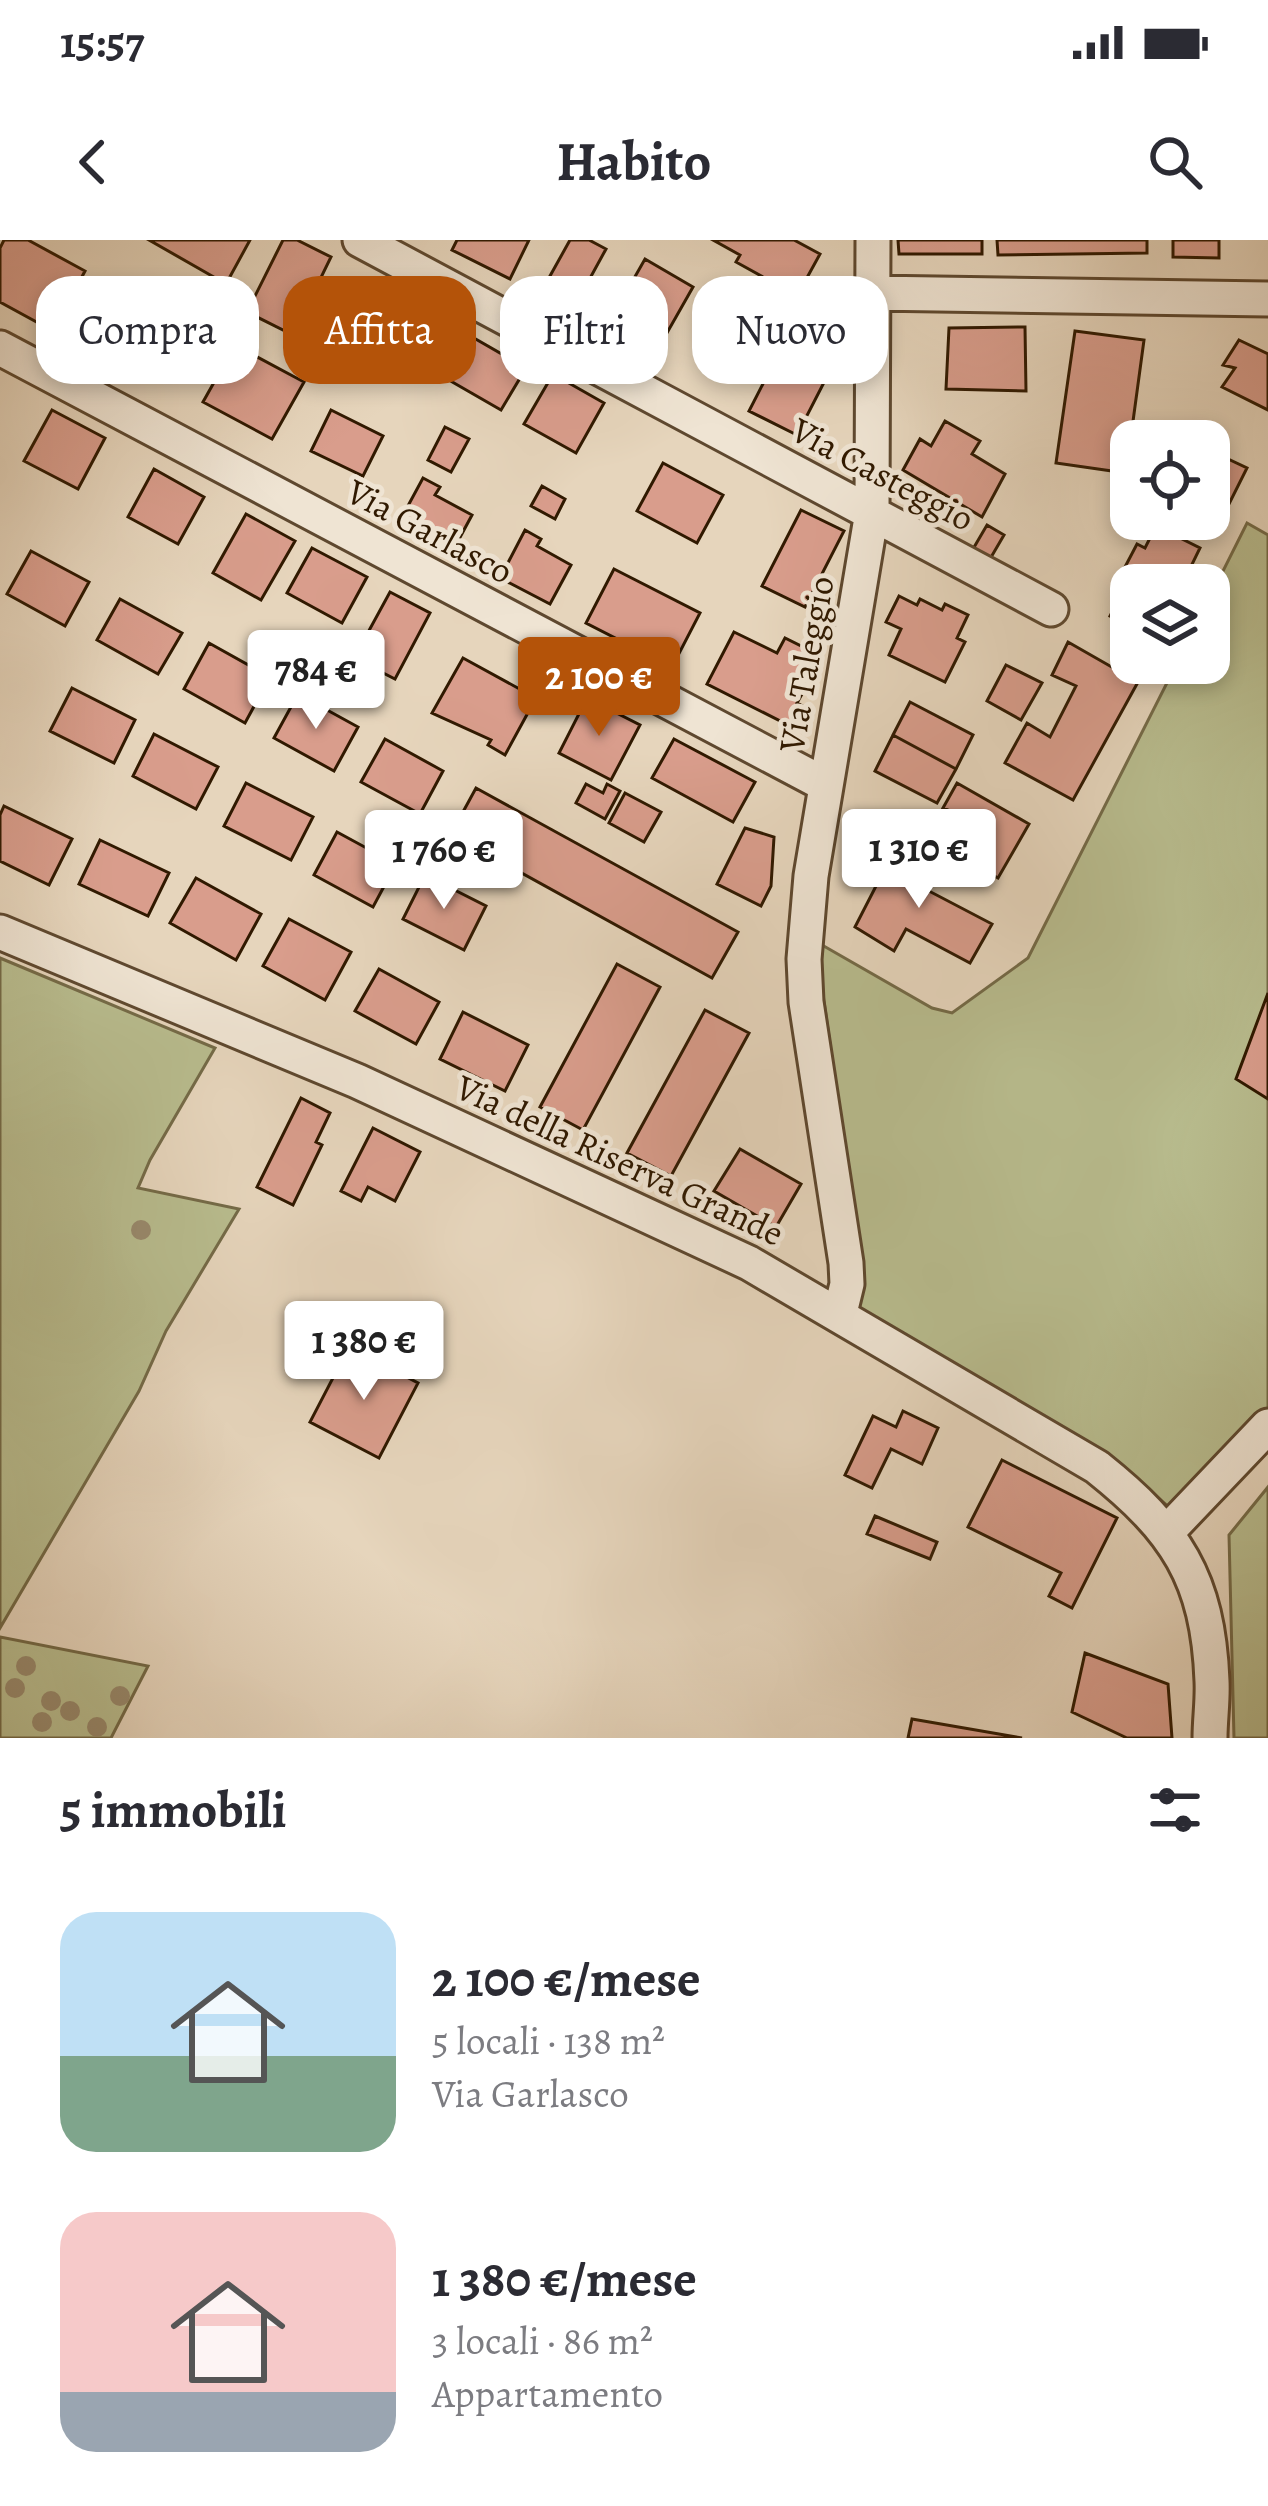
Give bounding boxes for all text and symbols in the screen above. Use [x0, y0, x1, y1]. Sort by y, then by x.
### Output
text: 15:57 [60, 11, 144, 73]
text: Habito [557, 125, 711, 199]
icon: back [60, 129, 126, 195]
icon: search [1142, 129, 1208, 195]
chip: Compra [36, 276, 259, 384]
chip: Affitta [283, 276, 476, 384]
chip: Filtri [500, 276, 668, 384]
chip: Nuovo [692, 276, 888, 384]
street label: Via Casteggio [782, 405, 983, 543]
map controls [1110, 420, 1230, 684]
button: locate [1110, 420, 1230, 540]
street label: Via Garlasco [337, 466, 522, 595]
button: layers [1110, 564, 1230, 684]
street label: Via Taleggio [766, 572, 846, 757]
pin: 784 € [232, 630, 400, 732]
pin: 2 100 € [488, 637, 710, 739]
text: 784 € [275, 642, 357, 695]
text: 2 100 € [545, 649, 653, 702]
pin: 1 310 € [808, 809, 1030, 911]
pin: 1 760 € [333, 810, 555, 912]
text: 1 310 € [869, 821, 969, 874]
text: 1 760 € [392, 822, 496, 875]
street label: Via della Riserva Grande [447, 1062, 792, 1257]
pin: 1 380 € [253, 1301, 475, 1403]
text: 1 380 € [311, 1313, 417, 1366]
text: 5 immobili [60, 1775, 287, 1845]
icon: filters [1142, 1777, 1208, 1843]
text: 2 100 €/mese [432, 1944, 701, 2014]
icon: home [156, 1960, 300, 2104]
text: 5 locali · 138 m² [432, 2014, 665, 2067]
text: Via Garlasco [432, 2067, 629, 2120]
text: 1 380 €/mese [432, 2244, 697, 2314]
icon: home [156, 2260, 300, 2404]
text: 3 locali · 86 m² [432, 2314, 653, 2367]
text: Appartamento [432, 2367, 663, 2420]

